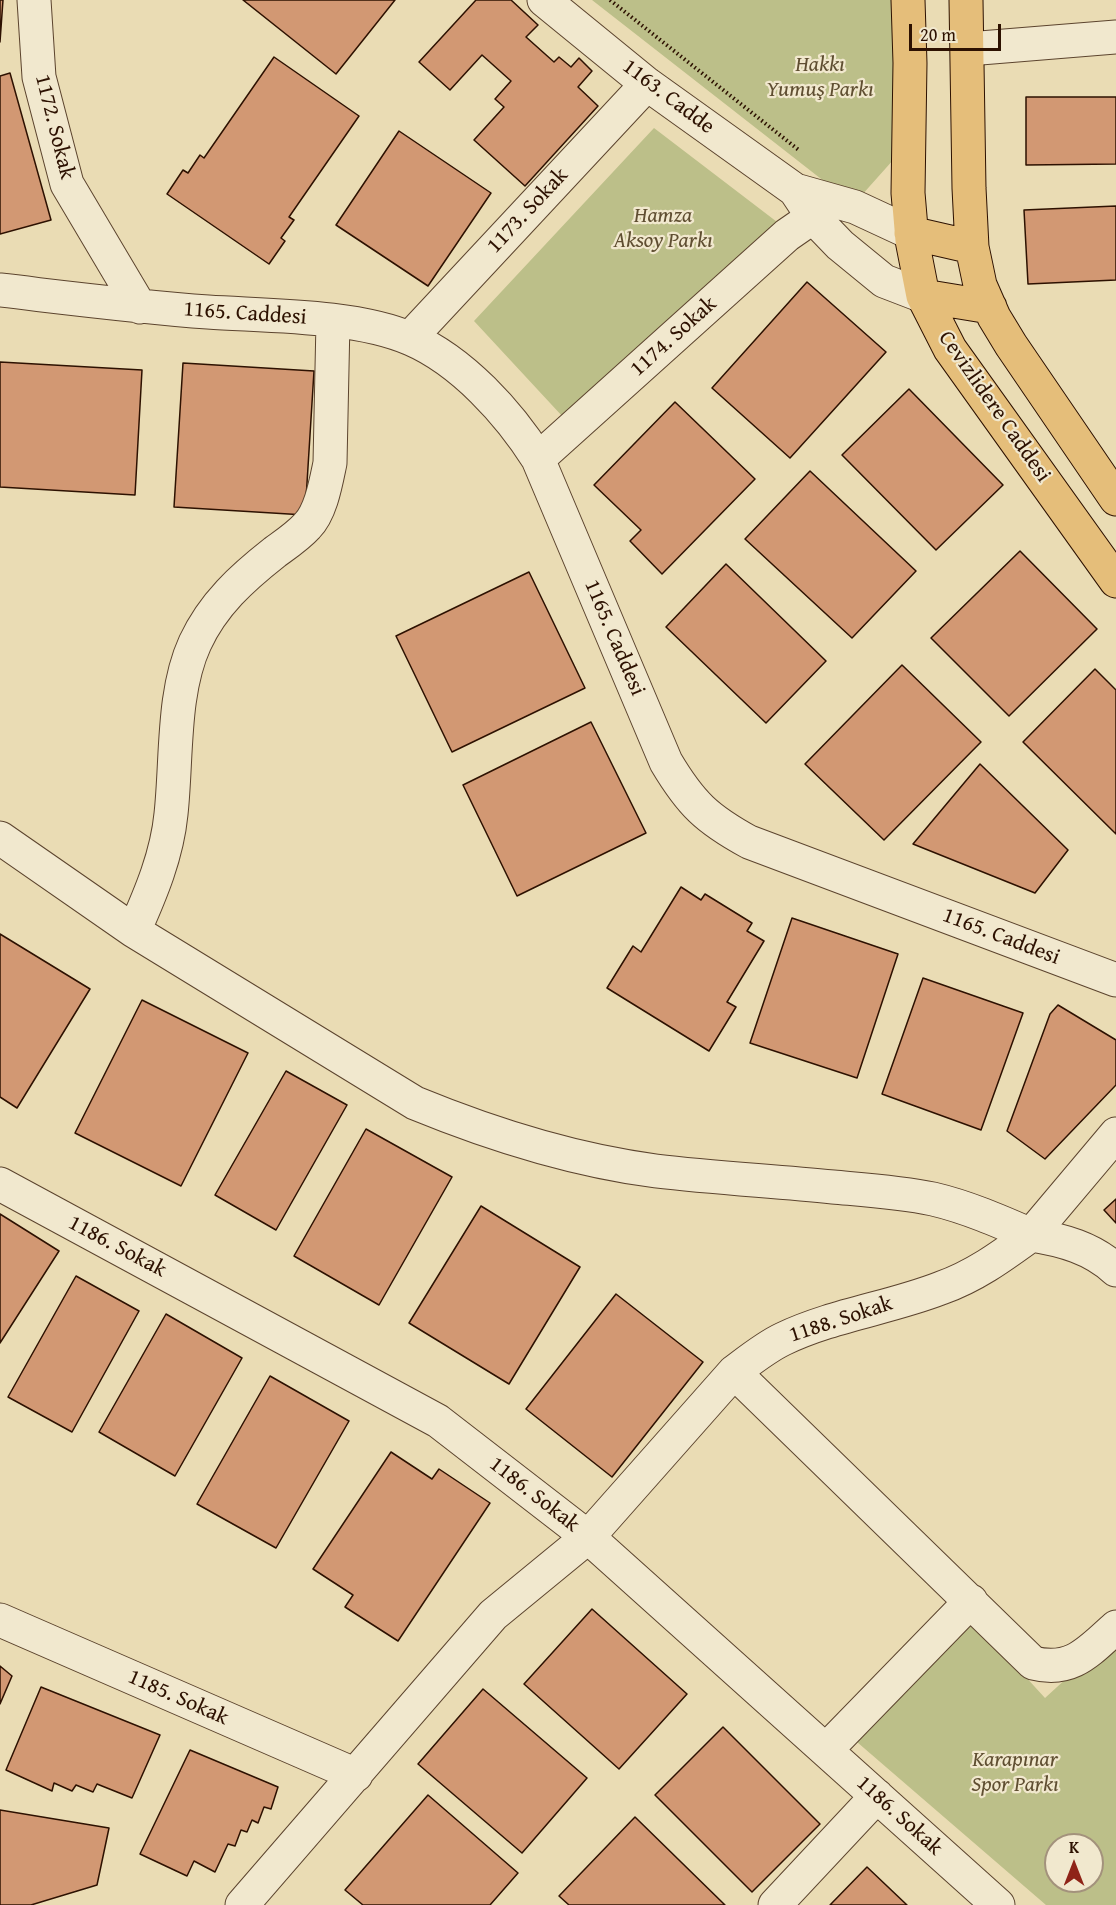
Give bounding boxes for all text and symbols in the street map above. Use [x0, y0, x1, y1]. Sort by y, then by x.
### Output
scale bar [912, 12, 1004, 50]
text: 20 m [920, 21, 956, 48]
park label: Hakkı Yumuş Parkı [766, 52, 874, 104]
street label: 1163. Cadde [617, 54, 719, 140]
street label: 1172. Sokak [28, 72, 80, 182]
street label: 1173. Sokak [482, 163, 574, 259]
park label: Hamza Aksoy Parkı [613, 203, 713, 254]
street label: 1174. Sokak [625, 291, 723, 383]
street label: 1165. Caddesi [182, 297, 308, 331]
street label: Cevizlidere Caddesi [932, 326, 1056, 488]
street label: 1165. Caddesi [578, 576, 650, 700]
street label: 1165. Caddesi [939, 903, 1063, 971]
street label: 1186. Sokak [63, 1210, 171, 1284]
street label: 1188. Sokak [786, 1291, 896, 1349]
street label: 1186. Sokak [484, 1452, 584, 1538]
street label: 1185. Sokak [124, 1664, 232, 1732]
park label: Karapınar Spor Parkı [971, 1747, 1059, 1798]
street label: 1186. Sokak [850, 1770, 948, 1862]
north arrow [1044, 1833, 1104, 1893]
text: K [1069, 1835, 1079, 1859]

